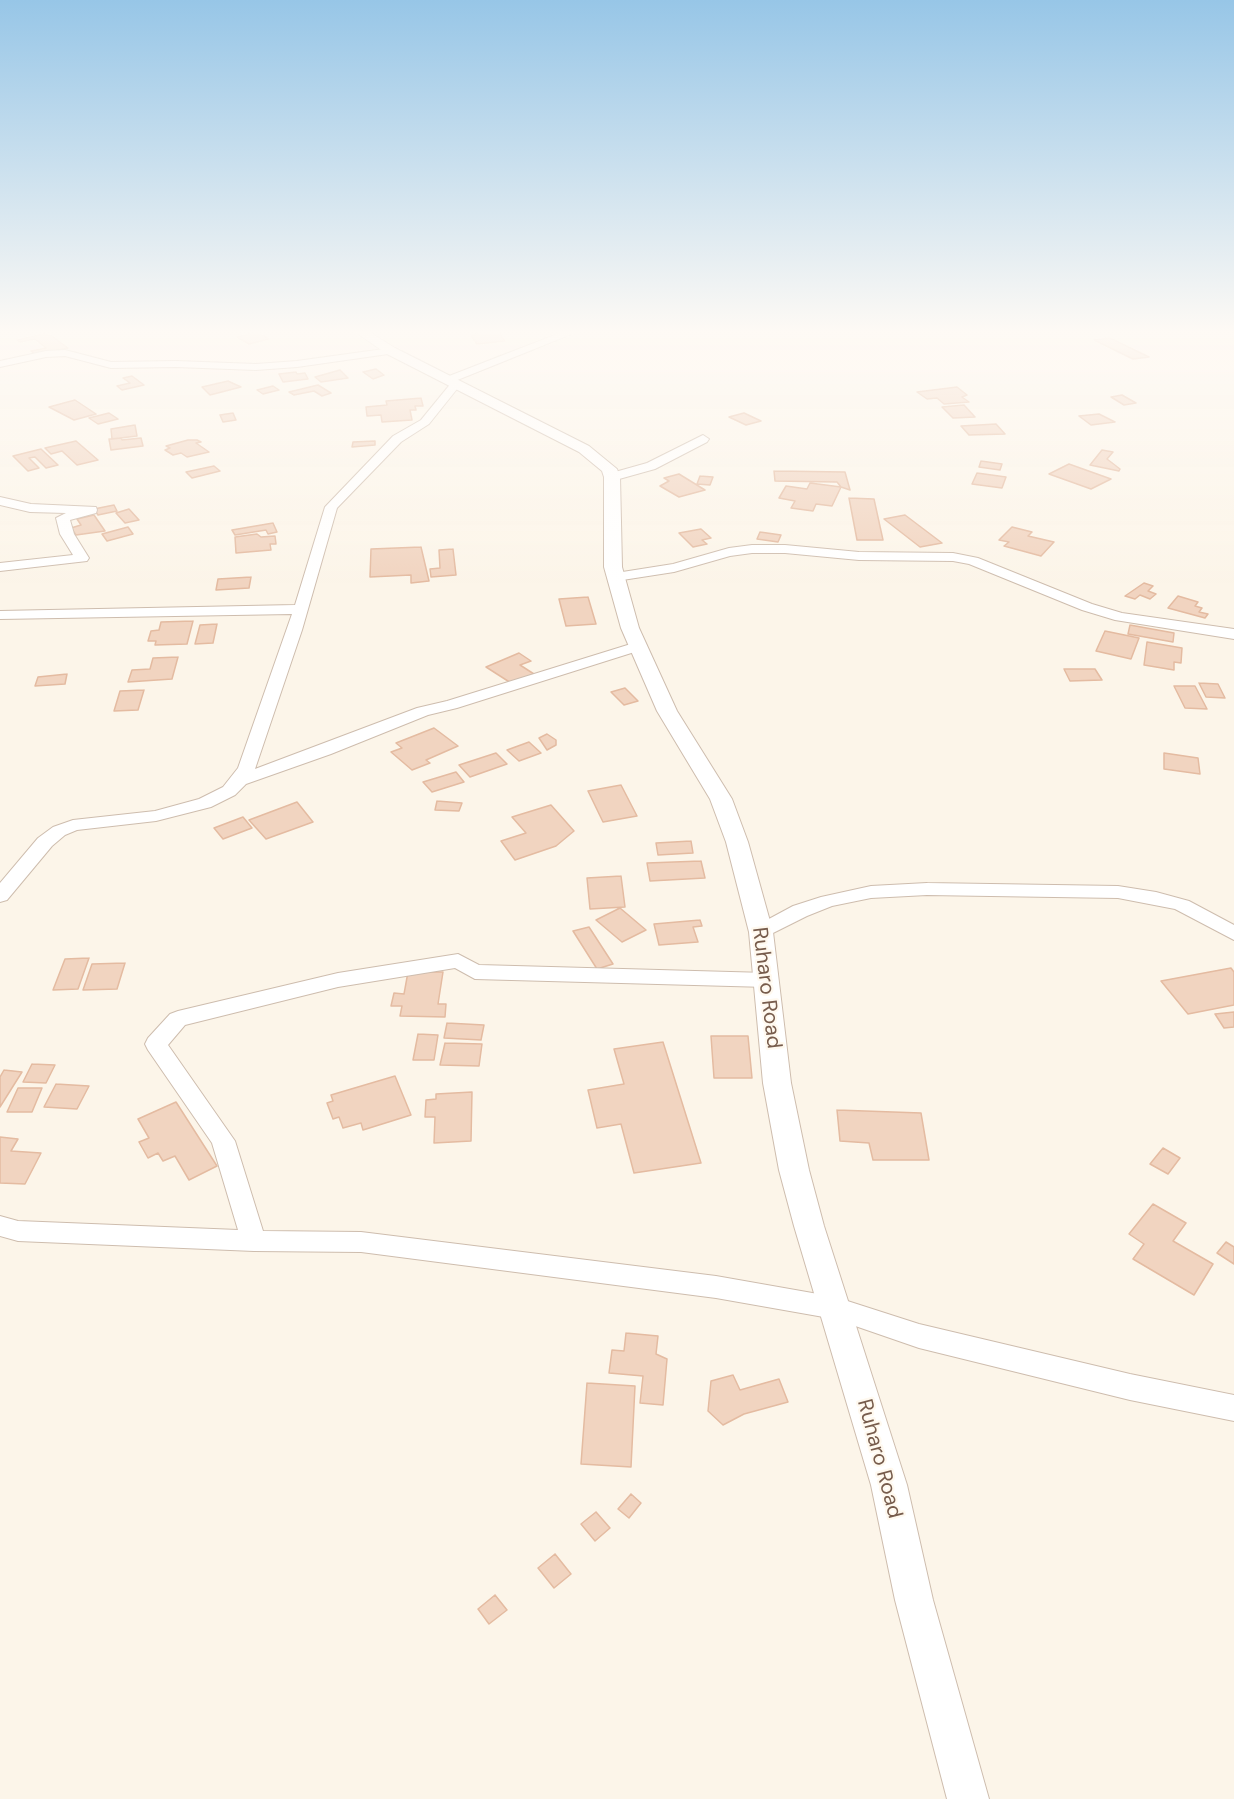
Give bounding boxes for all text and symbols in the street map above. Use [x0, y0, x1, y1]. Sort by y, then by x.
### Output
street label: Ruharo Road [746, 926, 786, 1050]
street label: Ruharo Road [851, 1397, 907, 1521]

